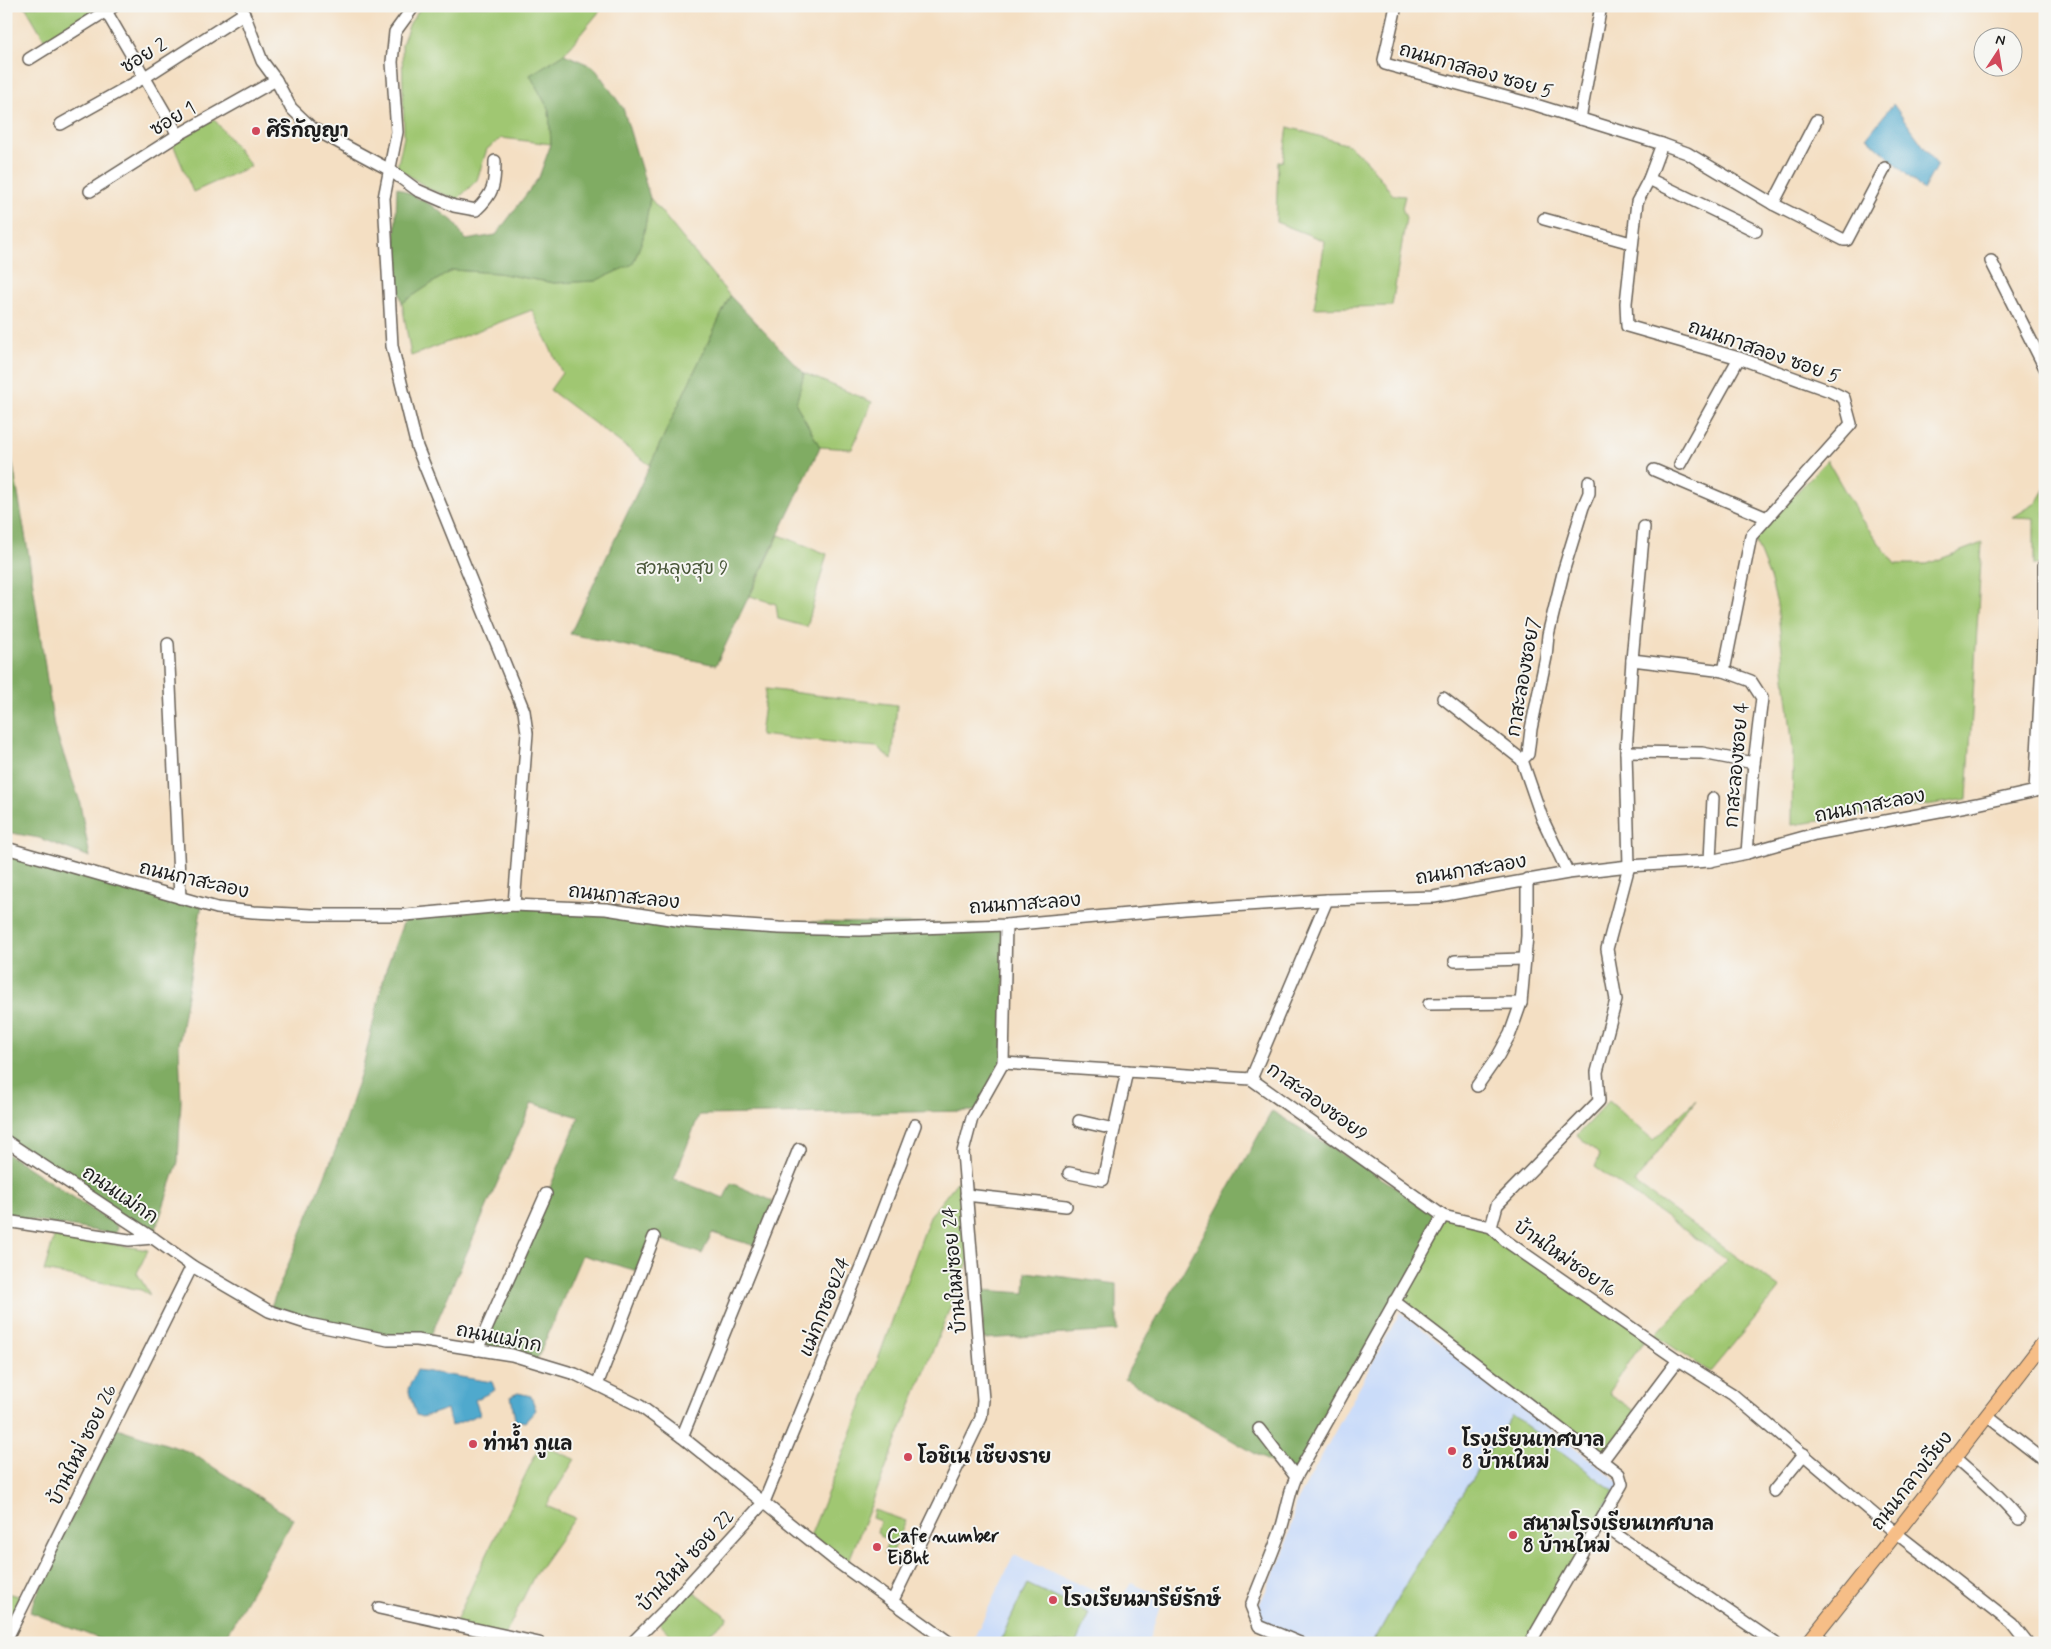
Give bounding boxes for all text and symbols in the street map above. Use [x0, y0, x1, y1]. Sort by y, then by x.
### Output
north arrow [1974, 28, 2024, 78]
text: N [1994, 30, 2007, 50]
street label: ซอย 2 [116, 32, 172, 80]
street label: ถนนกาสลอง ซอย 5 [1396, 37, 1556, 105]
street label: ซอย 1 [146, 96, 200, 142]
place label: ศิริกัญญา [266, 118, 348, 144]
marker: ศิริกัญญา [250, 125, 262, 137]
street label: ถนนกาสลอง ซอย 5 [1685, 314, 1843, 390]
park label: สวนลุงสุข 9 [636, 556, 728, 582]
street label: กาสะลองซอย7 [1501, 615, 1547, 739]
street label: กาสะลองซอย 4 [1719, 701, 1755, 829]
street label: ถนนกาสะลอง [1813, 783, 1927, 829]
street label: ถนนกาสะลอง [1414, 849, 1528, 891]
street label: ถนนกาสะลอง [137, 855, 251, 905]
street label: ถนนกาสะลอง [567, 879, 681, 915]
street label: ถนนกาสะลอง [968, 888, 1082, 920]
street label: กาสะลองซอย9 [1261, 1057, 1373, 1147]
street label: ถนนแม่กก [77, 1160, 163, 1230]
street label: บ้านใหม่ซอย 24 [936, 1205, 973, 1335]
street label: บ้านใหม่ซอย16 [1509, 1213, 1622, 1304]
street label: แม่กกซอย24 [794, 1253, 856, 1361]
street label: ถนนแม่กก [454, 1317, 544, 1359]
street label: บ้านใหม่ ซอย 26 [42, 1380, 123, 1510]
place label: ท่าน้ำ ภูแล [483, 1423, 572, 1458]
place label: โรงเรียนเทศบาล 8 บ้านใหม่ [1461, 1426, 1604, 1475]
street label: ถนนกลางเวียง [1865, 1426, 1959, 1536]
marker: ท่าน้ำ ภูแล [467, 1438, 479, 1450]
place label: โอชิเน เชียงราย [917, 1443, 1051, 1470]
marker: โรงเรียนเทศบาล 8 บ้านใหม่ [1446, 1445, 1458, 1457]
marker: โอชิเน เชียงราย [902, 1451, 914, 1463]
street label: บ้านใหม่ ซอย 22 [631, 1504, 740, 1618]
place label: สนามโรงเรียนเทศบาล 8 บ้านใหม่ [1523, 1510, 1714, 1559]
place label: Cafe number Ei8ht [887, 1524, 999, 1571]
marker: สนามโรงเรียนเทศบาล 8 บ้านใหม่ [1507, 1529, 1519, 1541]
marker: Cafe number Ei8ht [871, 1541, 883, 1553]
place label: โรงเรียนมารีย์รักษ์ [1062, 1586, 1222, 1613]
marker: โรงเรียนมารีย์รักษ์ [1047, 1594, 1059, 1606]

